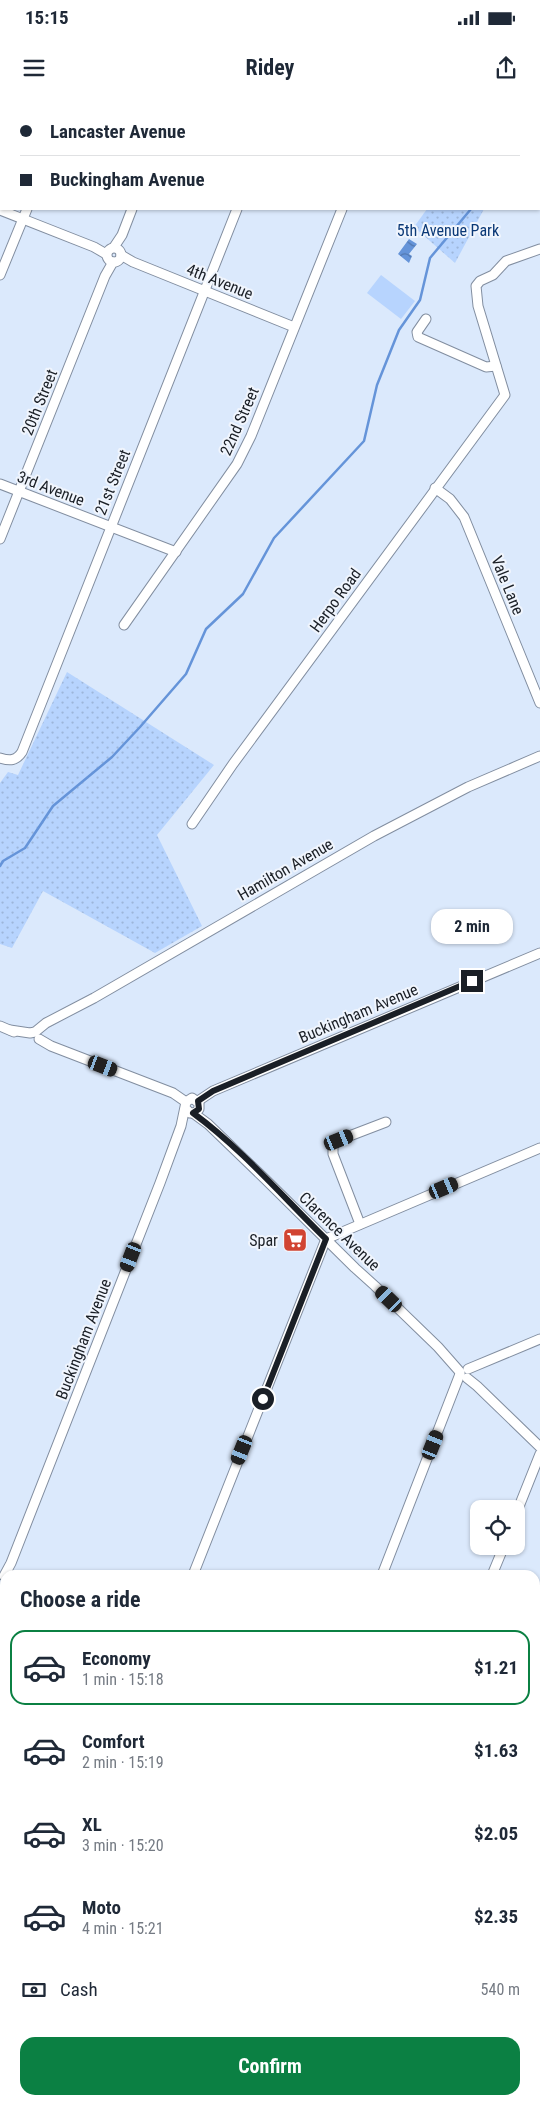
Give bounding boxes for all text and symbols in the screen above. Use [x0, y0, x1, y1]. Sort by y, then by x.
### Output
text: 15:15 [25, 6, 69, 29]
icon: menu [20, 54, 48, 82]
icon: share [492, 54, 520, 82]
text: Ridey [246, 55, 294, 80]
text: Lancaster Avenue [50, 120, 185, 143]
text: Buckingham Avenue [50, 168, 204, 191]
park label: 5th Avenue Park [397, 221, 500, 240]
street label: 4th Avenue [184, 260, 256, 303]
street label: 20th Street [18, 366, 61, 438]
street label: 22nd Street [216, 384, 263, 458]
street label: 21st Street [91, 446, 134, 518]
street label: 3rd Avenue [15, 467, 87, 510]
street label: Vale Lane [487, 553, 528, 617]
street label: Herpo Road [306, 565, 365, 636]
street label: Hamilton Avenue [234, 834, 336, 904]
callout: 2 min [431, 908, 513, 944]
text: 2 min [454, 917, 490, 936]
route end [461, 970, 483, 992]
street label: Buckingham Avenue [296, 980, 421, 1047]
car [86, 1054, 119, 1078]
car [322, 1127, 355, 1153]
car [427, 1175, 460, 1201]
street label: Clarence Avenue [295, 1188, 384, 1275]
supermarket icon: Spar [282, 1227, 308, 1253]
place label: Spar [249, 1231, 278, 1250]
car [118, 1240, 143, 1274]
street label: Buckingham Avenue [52, 1276, 115, 1402]
car [372, 1283, 405, 1315]
route start [252, 1388, 274, 1410]
car [420, 1428, 445, 1462]
car [229, 1433, 254, 1467]
map controls [470, 1500, 525, 1555]
button: locate [470, 1500, 525, 1555]
text: Choose a ride [20, 1587, 141, 1612]
icon: car [22, 1645, 67, 1690]
text: Economy [82, 1647, 151, 1670]
text: $1.21 [474, 1656, 518, 1679]
text: 1 min · 15:18 [82, 1670, 164, 1689]
icon: car [22, 1728, 67, 1773]
text: Comfort [82, 1730, 145, 1753]
text: $1.63 [474, 1739, 518, 1762]
text: 2 min · 15:19 [82, 1753, 164, 1772]
icon: car [22, 1811, 67, 1856]
text: XL [82, 1813, 102, 1836]
text: $2.05 [474, 1822, 518, 1845]
text: 3 min · 15:20 [82, 1836, 164, 1855]
icon: car [22, 1894, 67, 1939]
text: Moto [82, 1896, 121, 1919]
text: $2.35 [474, 1905, 518, 1928]
text: 4 min · 15:21 [82, 1919, 164, 1938]
icon: cash [20, 1976, 48, 2004]
text: Cash [60, 1978, 98, 2001]
text: 540 m [481, 1980, 520, 1999]
button: Confirm [20, 2037, 520, 2095]

